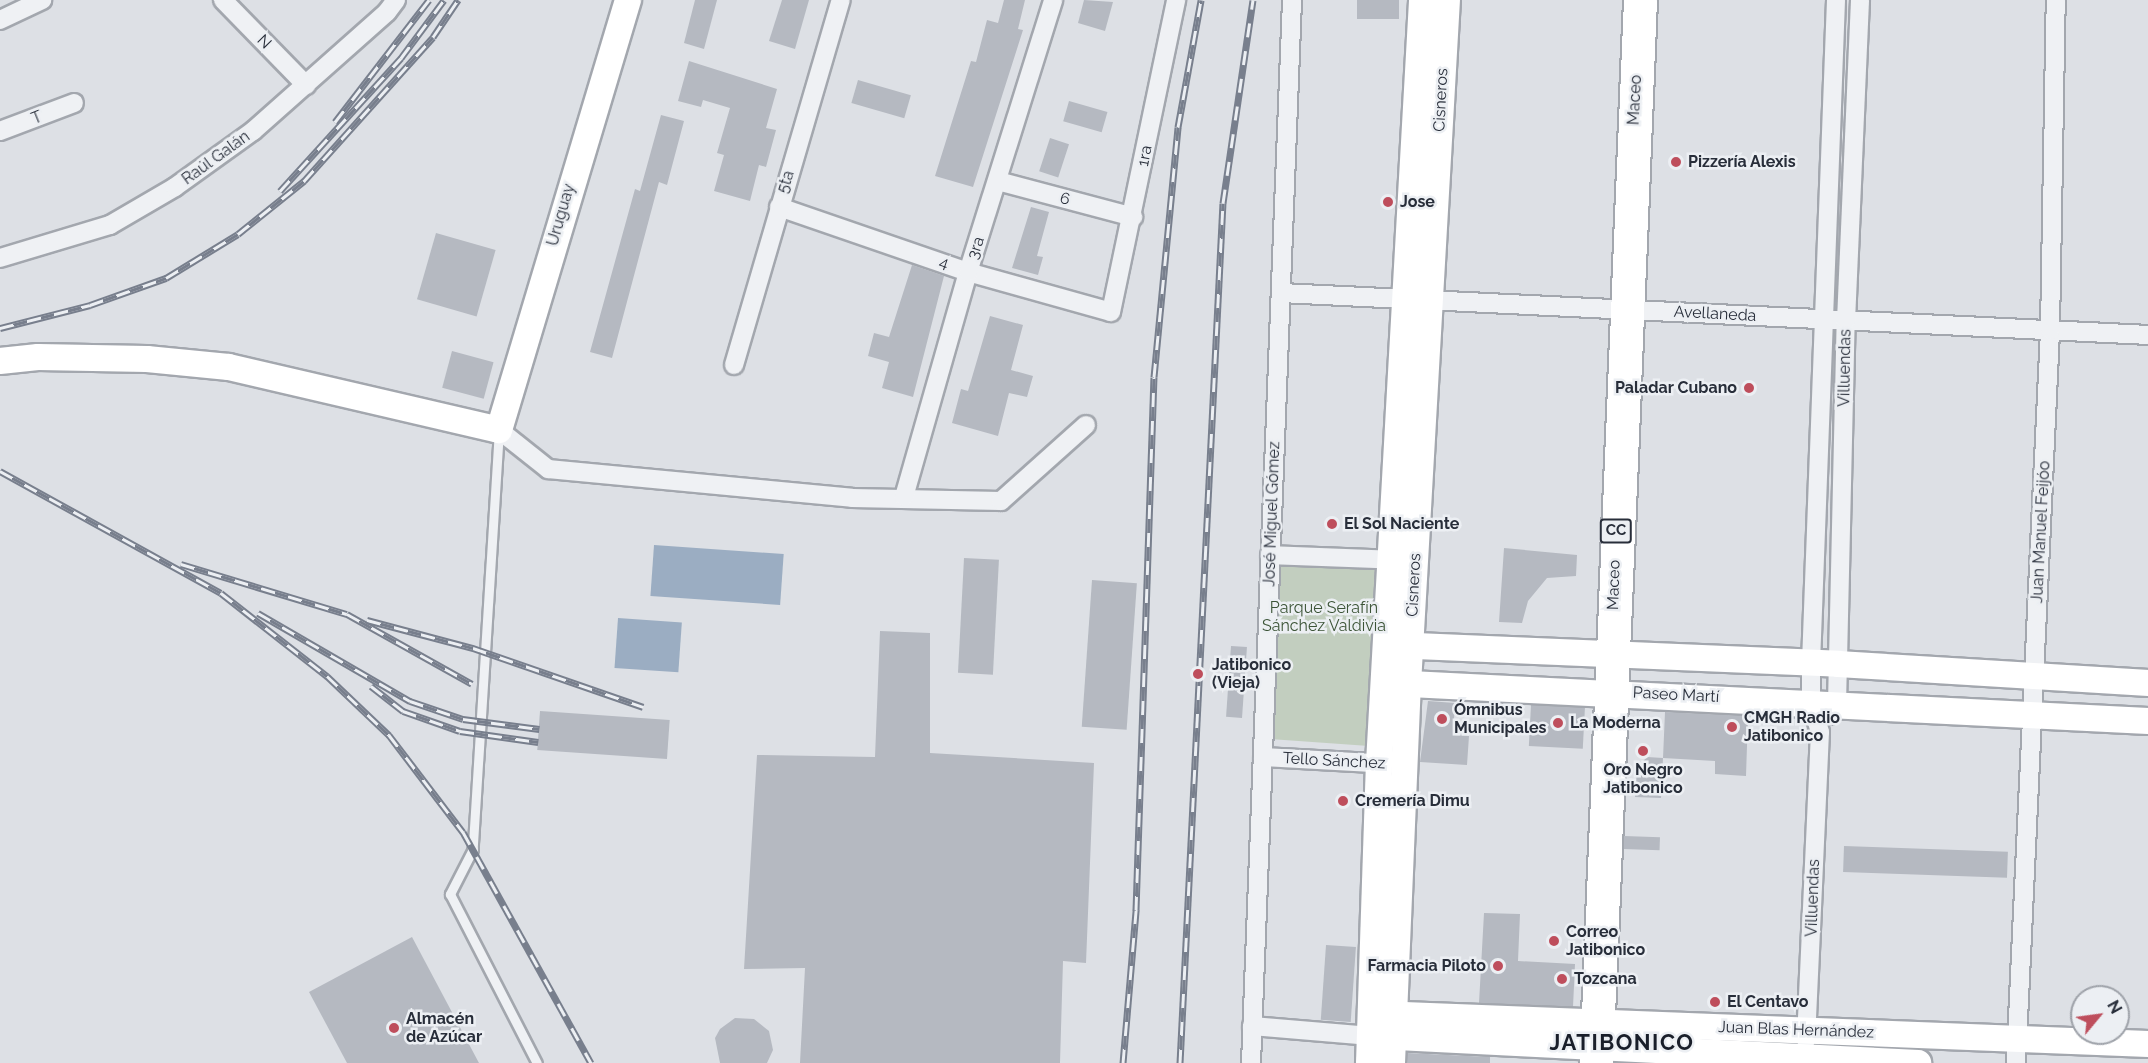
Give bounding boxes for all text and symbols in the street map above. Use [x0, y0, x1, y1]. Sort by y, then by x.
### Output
street label: N [253, 31, 275, 53]
street label: Cisneros [1430, 68, 1452, 132]
street label: Maceo [1624, 74, 1646, 126]
street label: T [29, 107, 45, 129]
street label: Raúl Galán [178, 127, 254, 189]
street label: 1ra [1134, 144, 1156, 168]
place label: Pizzería Alexis [1688, 152, 1796, 172]
marker: Pizzería Alexis [1669, 155, 1683, 169]
street label: 5ta [773, 168, 799, 196]
street label: Uruguay [543, 182, 579, 248]
street label: 6 [1058, 188, 1072, 210]
place label: Jose [1400, 192, 1435, 212]
marker: Jose [1381, 195, 1395, 209]
street label: 3ra [963, 234, 989, 262]
street label: 4 [937, 253, 951, 273]
street label: Avellaneda [1673, 302, 1757, 326]
street label: Villuendas [1835, 329, 1855, 407]
place label: Paladar Cubano [1615, 378, 1737, 398]
marker: Paladar Cubano [1742, 381, 1756, 395]
street label: José Miguel Gómez [1260, 441, 1284, 587]
street label: Juan Manuel Feijóo [2028, 460, 2054, 604]
place label: El Sol Naciente [1344, 514, 1460, 534]
marker: El Sol Naciente [1325, 517, 1339, 531]
road number: CC [1600, 519, 1632, 543]
street label: Cisneros [1403, 553, 1425, 617]
street label: Maceo [1604, 560, 1624, 610]
park label: Parque Serafín Sánchez Valdivia [1262, 598, 1386, 636]
place label: Jatibonico (Vieja) [1212, 655, 1291, 693]
marker: Jatibonico (Vieja) [1189, 665, 1207, 683]
street label: Paseo Martí [1632, 683, 1720, 707]
place label: Ómnibus Municipales [1454, 700, 1546, 738]
place label: CMGH Radio Jatibonico [1744, 708, 1840, 746]
marker: Ómnibus Municipales [1435, 712, 1449, 726]
place label: La Moderna [1570, 713, 1661, 733]
marker: La Moderna [1551, 716, 1565, 730]
marker: CMGH Radio Jatibonico [1725, 720, 1739, 734]
marker: Oro Negro Jatibonico [1636, 744, 1650, 758]
street label: Tello Sánchez [1282, 749, 1386, 773]
place label: Oro Negro Jatibonico [1603, 760, 1683, 798]
place label: Cremería Dimu [1355, 791, 1470, 811]
marker: Cremería Dimu [1336, 794, 1350, 808]
street label: Villuendas [1802, 859, 1824, 937]
place label: Correo Jatibonico [1566, 922, 1645, 960]
marker: Correo Jatibonico [1547, 934, 1561, 948]
place label: Farmacia Piloto [1368, 956, 1486, 976]
marker: Farmacia Piloto [1491, 959, 1505, 973]
place label: Tozcana [1574, 969, 1637, 989]
marker: Tozcana [1555, 972, 1569, 986]
north arrow [2070, 985, 2130, 1045]
place label: El Centavo [1727, 992, 1809, 1012]
marker: El Centavo [1708, 995, 1722, 1009]
text: N [2103, 997, 2126, 1017]
place label: Almacén de Azúcar [406, 1009, 483, 1047]
street label: Juan Blas Hernández [1718, 1018, 1874, 1042]
marker: Almacén de Azúcar [387, 1021, 401, 1035]
district label: JATIBONICO [1550, 1030, 1694, 1056]

